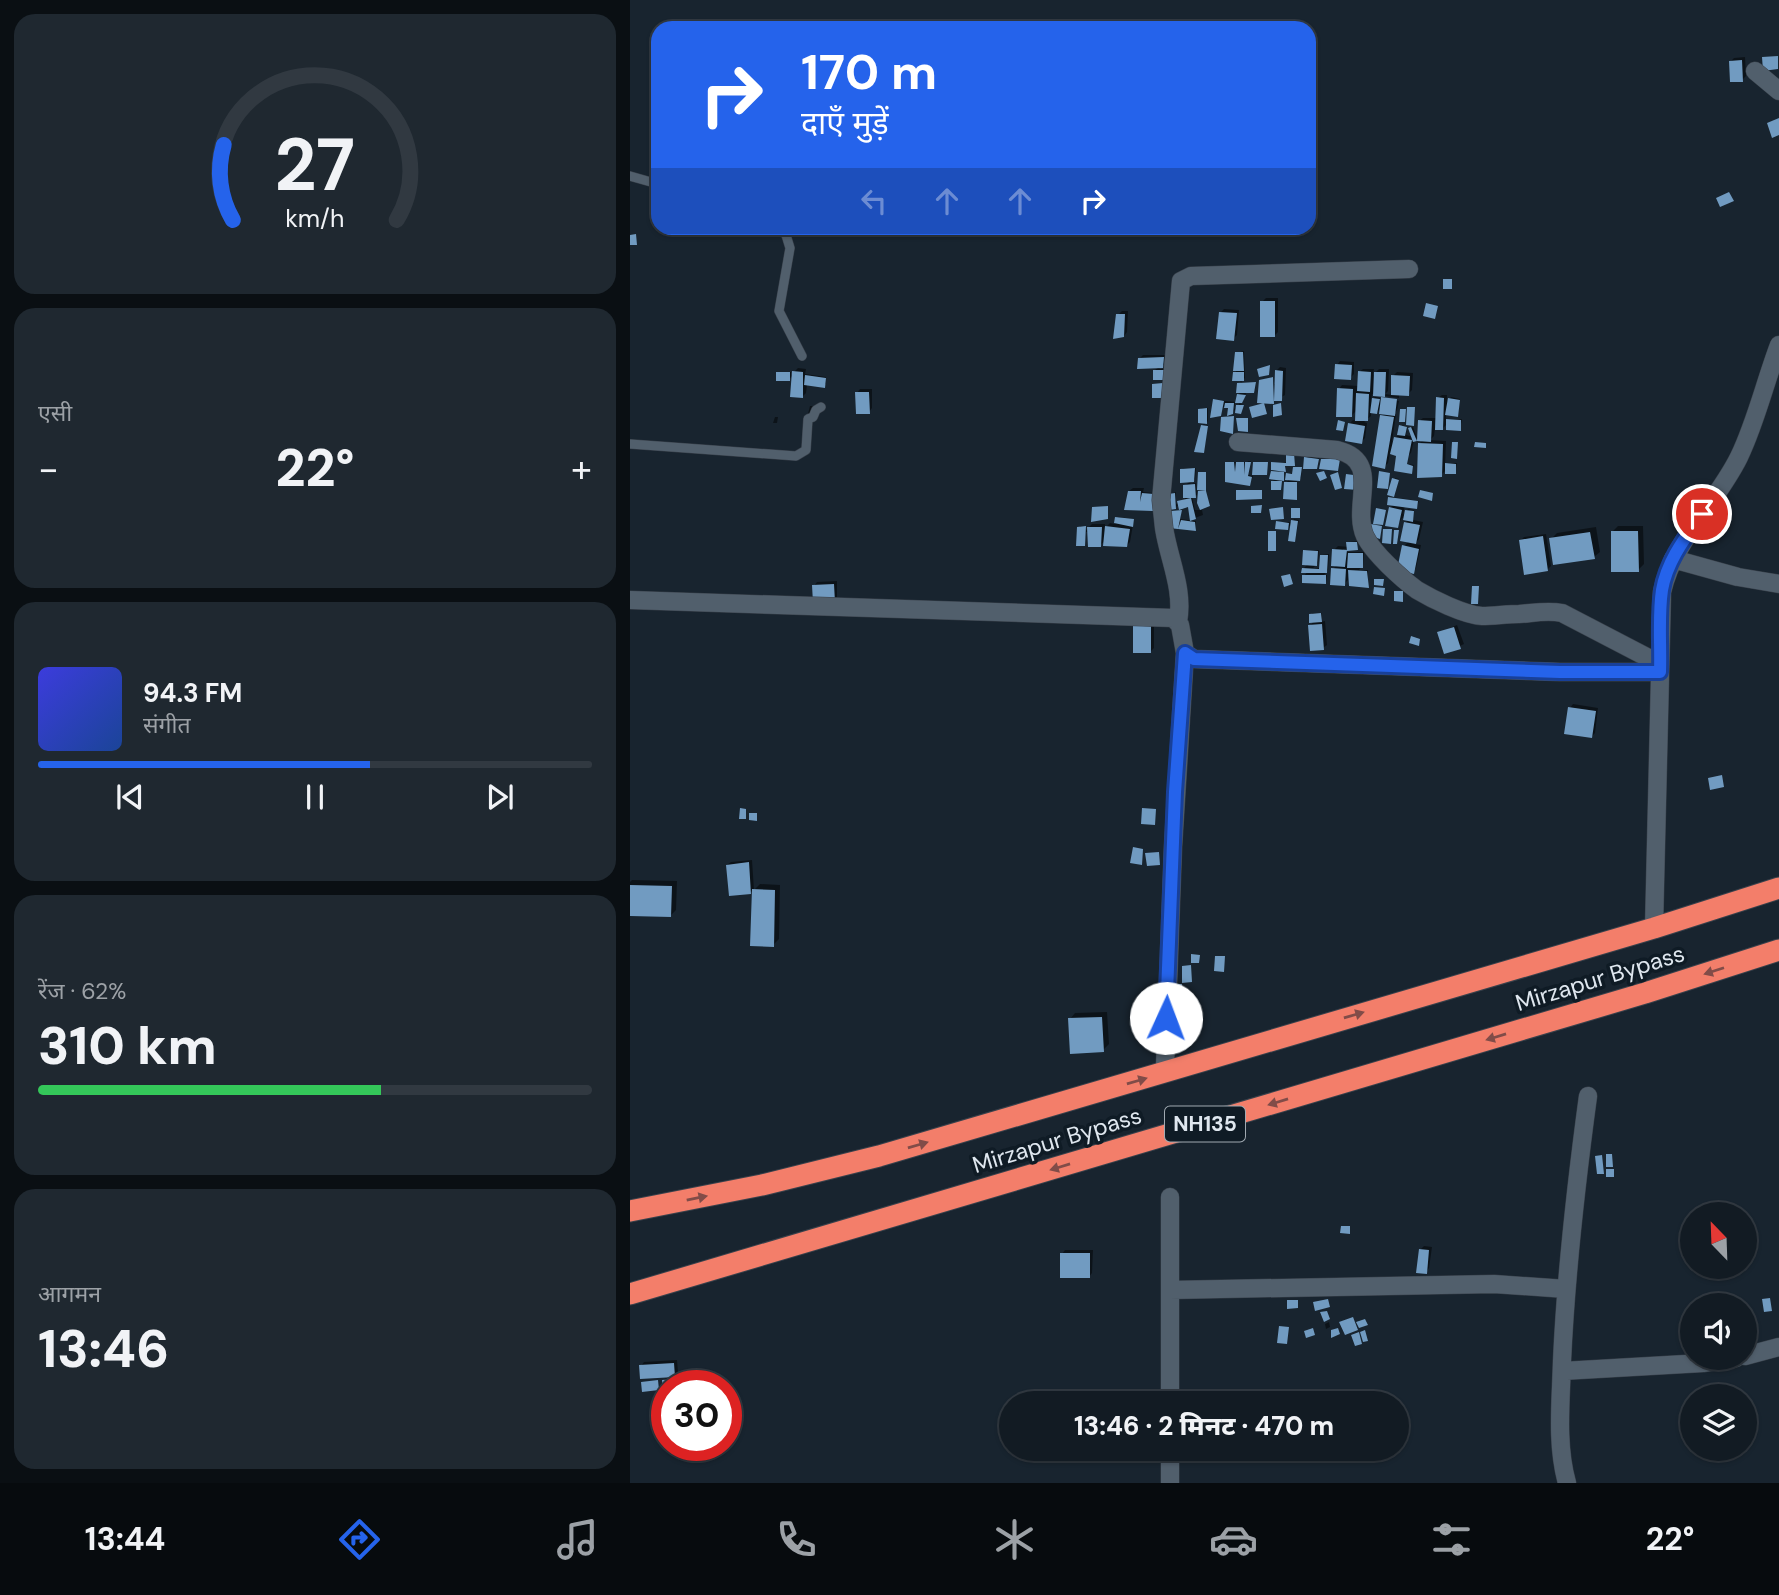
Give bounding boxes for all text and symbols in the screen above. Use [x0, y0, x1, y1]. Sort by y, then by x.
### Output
text: 170 m [801, 40, 937, 104]
icon: right [686, 49, 777, 140]
text: दाएँ मुड़ें [801, 102, 889, 144]
text: 27 [275, 118, 355, 213]
icon: left [855, 182, 893, 220]
icon: ahead [928, 182, 966, 220]
icon: ahead [1001, 182, 1039, 220]
icon: right [1074, 182, 1112, 220]
text: km/h [285, 202, 345, 235]
text: एसी [38, 398, 72, 428]
text: 22° [275, 434, 355, 502]
text: − [38, 444, 59, 494]
text: + [571, 444, 592, 494]
pin [1672, 484, 1732, 544]
icon: arrive [1683, 495, 1721, 533]
text: 94.3 FM [143, 676, 242, 710]
text: संगीत [143, 710, 191, 740]
icon: previous [111, 778, 149, 816]
icon: pause [296, 778, 334, 816]
icon: next [481, 778, 519, 816]
street label: Mirzapur Bypass [1512, 938, 1688, 1018]
one-way arrow [1703, 966, 1724, 977]
text: रेंज · 62% [38, 976, 126, 1006]
position arrow [1129, 981, 1203, 1055]
one-way arrow [1343, 1009, 1365, 1020]
text: 310 km [38, 1012, 217, 1080]
one-way arrow [1486, 1033, 1507, 1043]
one-way arrow [1126, 1076, 1147, 1086]
one-way arrow [1268, 1097, 1289, 1107]
street label: Mirzapur Bypass [969, 1100, 1145, 1180]
road number: NH135 [1165, 1106, 1245, 1142]
one-way arrow [908, 1139, 929, 1149]
one-way arrow [1049, 1162, 1070, 1172]
one-way arrow [686, 1192, 708, 1203]
north arrow [1680, 1202, 1757, 1279]
map controls [1680, 1202, 1757, 1461]
text: आगमन [38, 1279, 101, 1309]
button: sound [1680, 1293, 1757, 1370]
text: 13:46 [38, 1315, 169, 1383]
speed limit sign: 30 [651, 1370, 742, 1461]
button: layers [1680, 1384, 1757, 1461]
text: 13:46 · 2 मिनट · 470 m [1074, 1409, 1334, 1443]
icon: directions [335, 1515, 384, 1564]
icon: music [553, 1515, 602, 1564]
icon: phone [772, 1515, 821, 1564]
icon: climate [990, 1515, 1039, 1564]
icon: car [1209, 1515, 1258, 1564]
icon: filters [1427, 1515, 1476, 1564]
text: 13:44 [85, 1518, 165, 1560]
text: 22° [1646, 1518, 1694, 1560]

